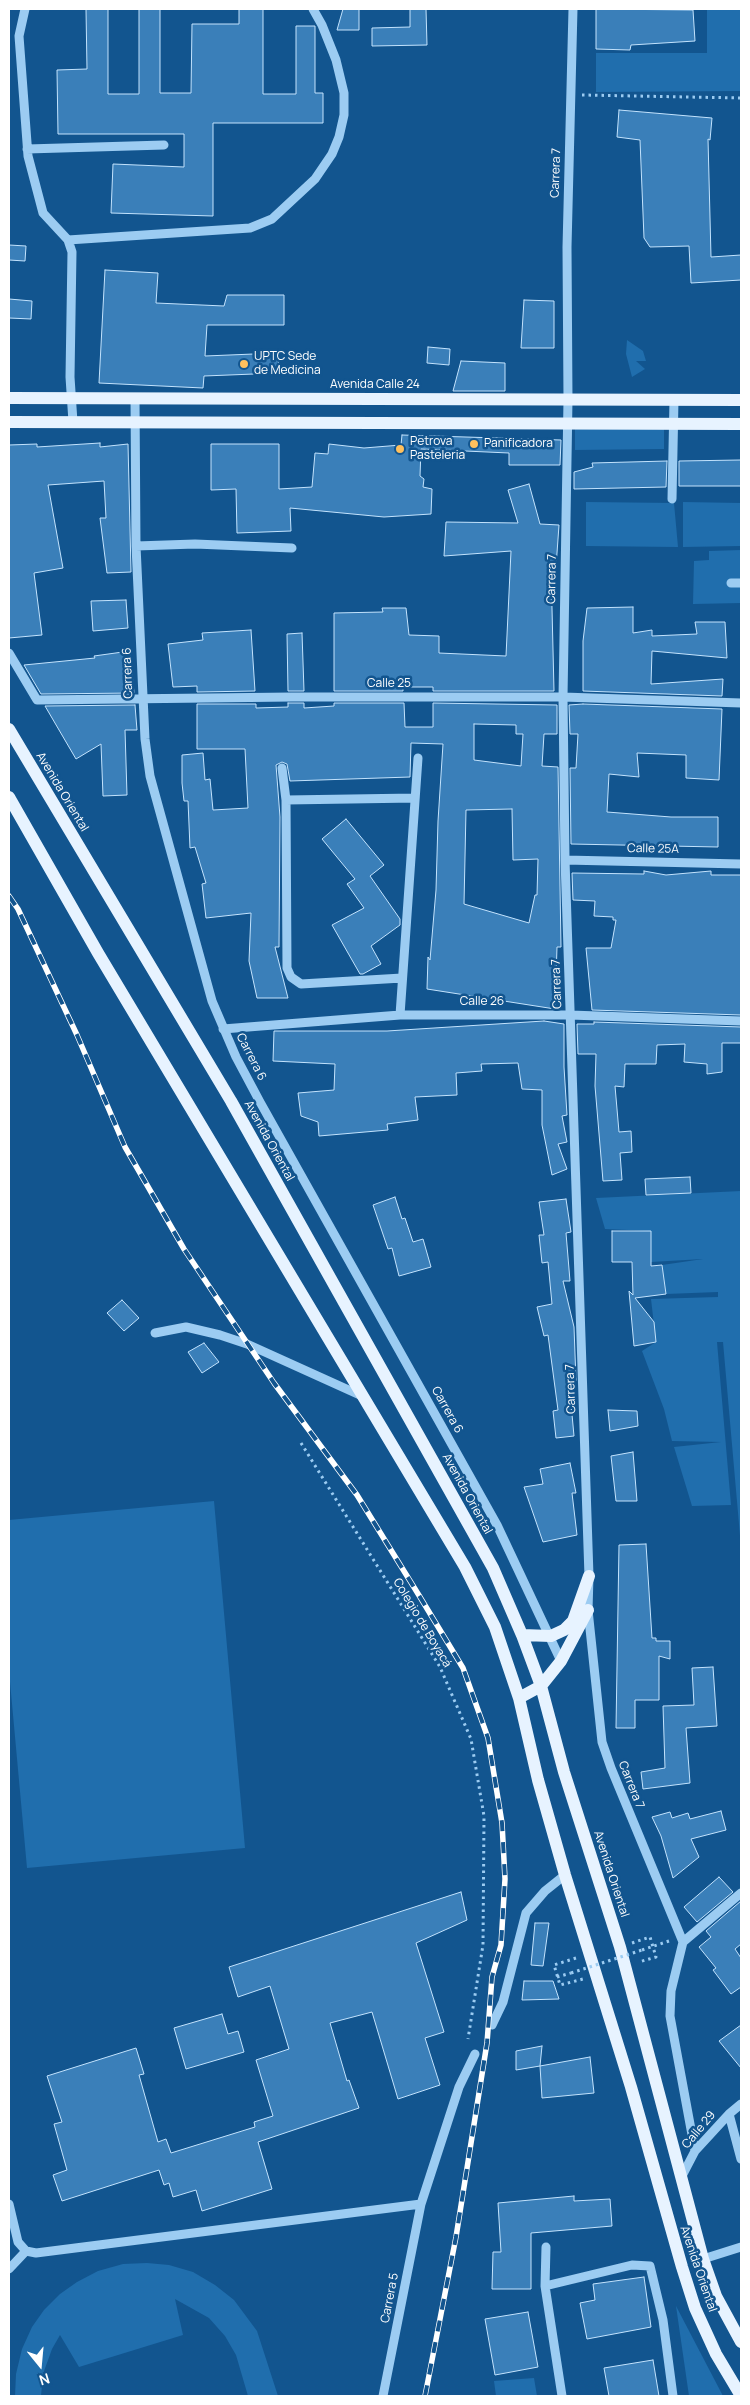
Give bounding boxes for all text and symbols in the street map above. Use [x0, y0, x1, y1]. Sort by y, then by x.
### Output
street label: Carrera 7 [548, 148, 564, 198]
place label: UPTC Sede de Medicina [254, 350, 321, 378]
marker: UPTC Sede de Medicina [238, 358, 250, 370]
street label: Avenida Calle 24 [330, 378, 420, 392]
place label: Petrova Pasteleria [410, 435, 465, 463]
place label: Panificadora [484, 437, 553, 451]
marker: Panificadora [468, 438, 480, 450]
marker: Petrova Pasteleria [394, 443, 406, 455]
street label: Carrera 7 [544, 554, 560, 604]
street label: Carrera 6 [120, 647, 136, 699]
street label: Calle 25 [367, 677, 411, 691]
street label: Avenida Oriental [33, 750, 91, 834]
street label: Calle 25A [627, 841, 679, 857]
street label: Carrera 7 [549, 959, 565, 1009]
street label: Calle 26 [460, 995, 504, 1009]
street label: Carrera 6 [233, 1031, 269, 1083]
street label: Avenida Oriental [241, 1098, 297, 1184]
street label: Carrera 7 [563, 1364, 579, 1414]
street label: Carrera 6 [428, 1384, 466, 1436]
street label: Avenida Oriental [439, 1451, 495, 1537]
street label: Colegio de Boyacá [390, 1576, 454, 1670]
street label: Carrera 7 [615, 1759, 647, 1811]
street label: Avenida Oriental [590, 1829, 632, 1919]
street label: Calle 29 [679, 2108, 719, 2152]
street label: Avenida Oriental [677, 2224, 719, 2314]
street label: Carrera 5 [378, 2272, 402, 2324]
north arrow [15, 2340, 65, 2390]
text: N [37, 2369, 52, 2390]

